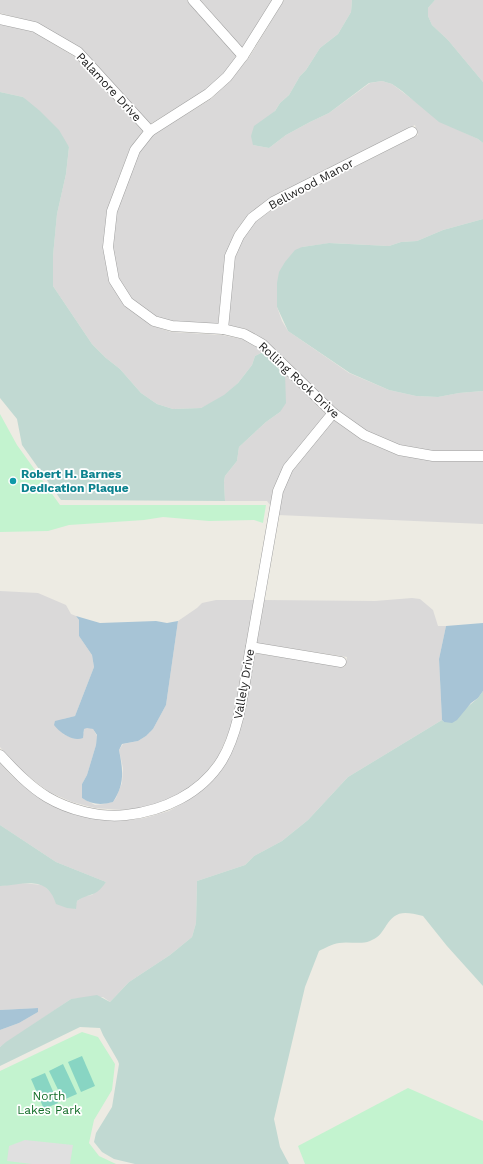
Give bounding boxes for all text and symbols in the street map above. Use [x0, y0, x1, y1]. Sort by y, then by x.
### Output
street label: Palamore Drive [74, 50, 144, 124]
street label: Bellwood Manor [266, 156, 356, 212]
street label: Rolling Rock Drive [256, 339, 342, 421]
place label: Robert H. Barnes Dedication Plaque [21, 467, 129, 495]
marker: Robert H. Barnes Dedication Plaque [8, 476, 18, 486]
street label: Vallely Drive [231, 648, 257, 720]
park label: North Lakes Park [17, 1089, 81, 1117]

